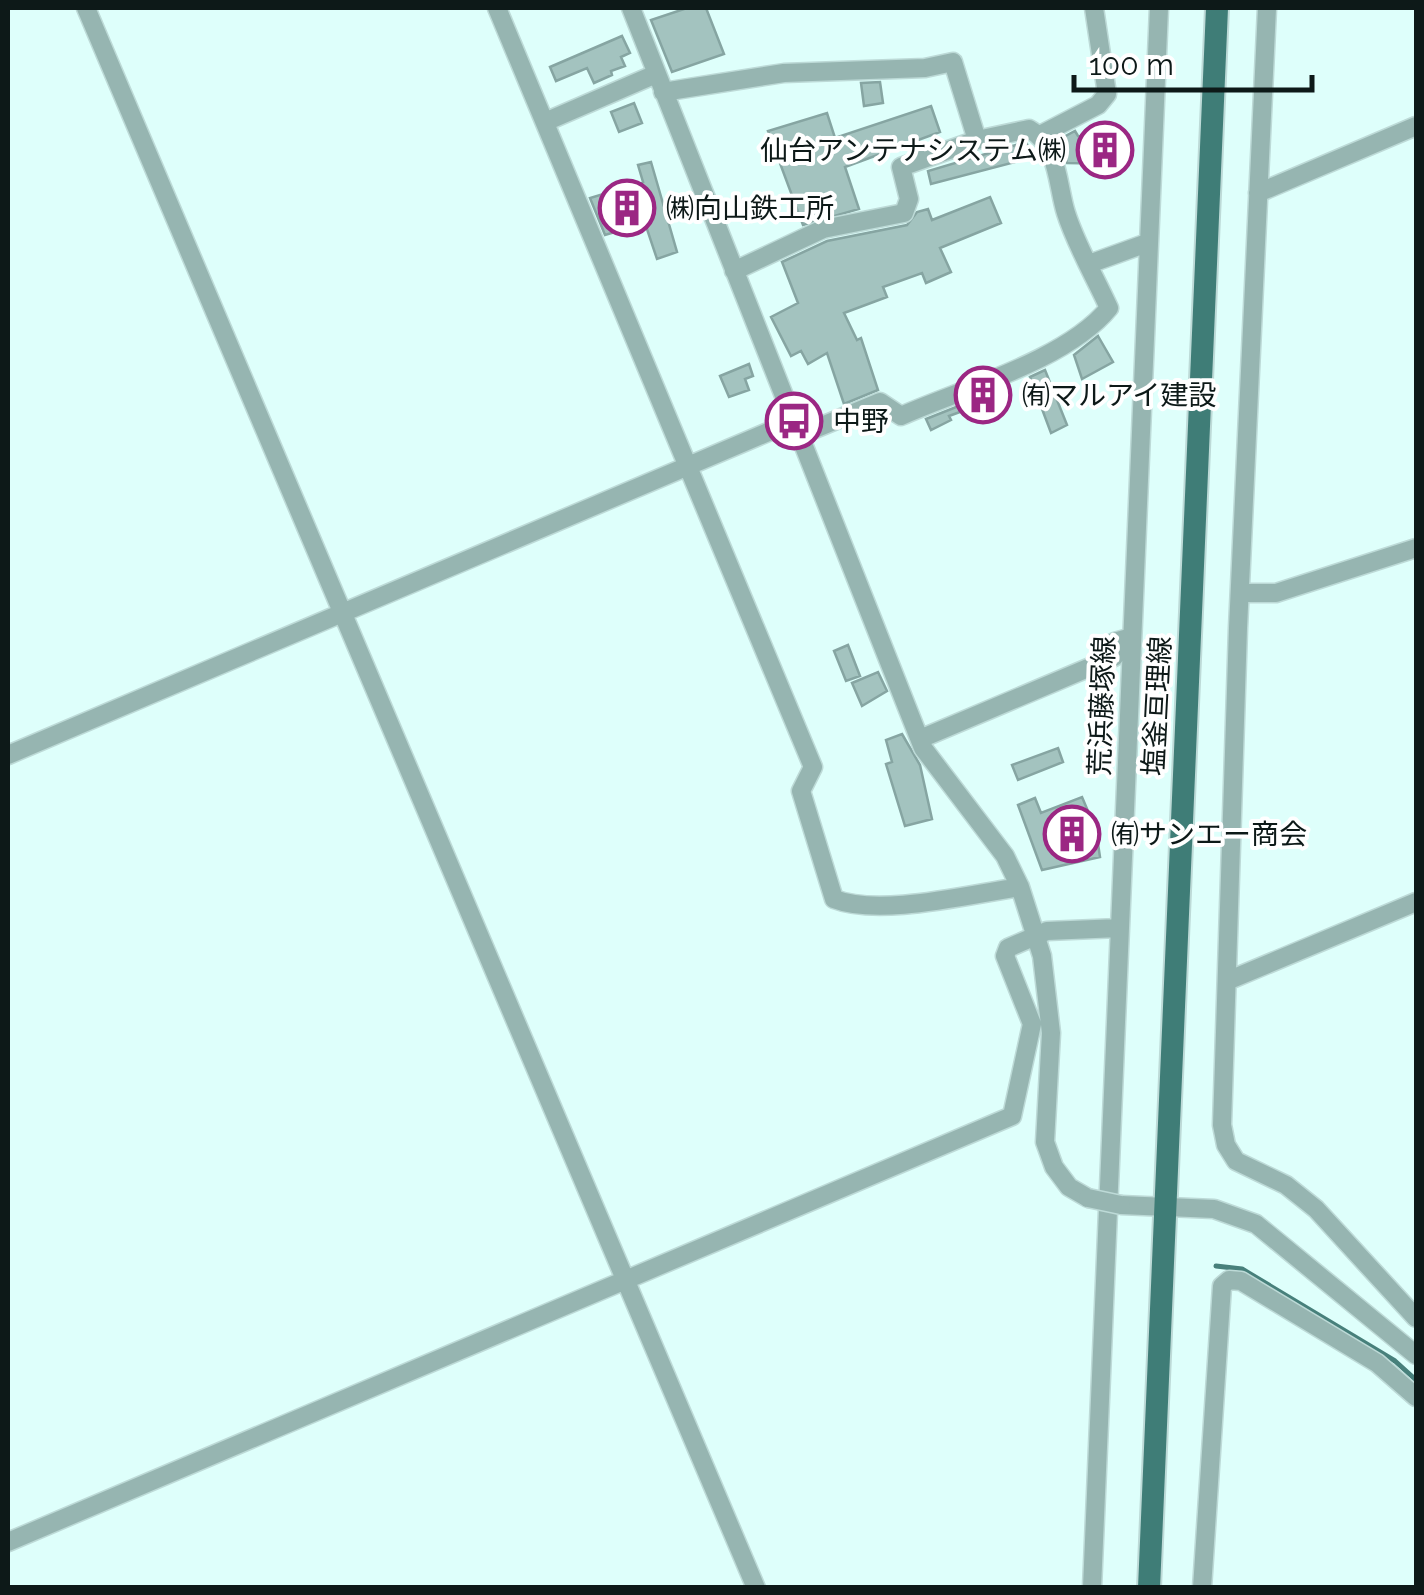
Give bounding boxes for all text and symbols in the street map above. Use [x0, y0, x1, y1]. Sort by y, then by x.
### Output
scale bar [1074, 30, 1312, 92]
text: 100 m [1089, 47, 1174, 82]
building icon: 仙台アンテナシステム㈱ [1075, 120, 1135, 180]
place label: 仙台アンテナシステム㈱ [760, 134, 1066, 167]
building icon: ㈱向山鉄工所 [597, 178, 657, 238]
place label: ㈱向山鉄工所 [666, 192, 834, 225]
building icon: ㈲マルアイ建設 [953, 365, 1013, 425]
place label: ㈲マルアイ建設 [1022, 379, 1217, 412]
bus stop icon: 中野 [764, 391, 824, 451]
place label: 中野 [833, 405, 889, 438]
street label: 荒浜藤塚線 [1083, 635, 1121, 777]
street label: 塩釜亘理線 [1137, 635, 1177, 777]
building icon: ㈲サンエー商会 [1042, 804, 1102, 864]
place label: ㈲サンエー商会 [1111, 818, 1307, 851]

